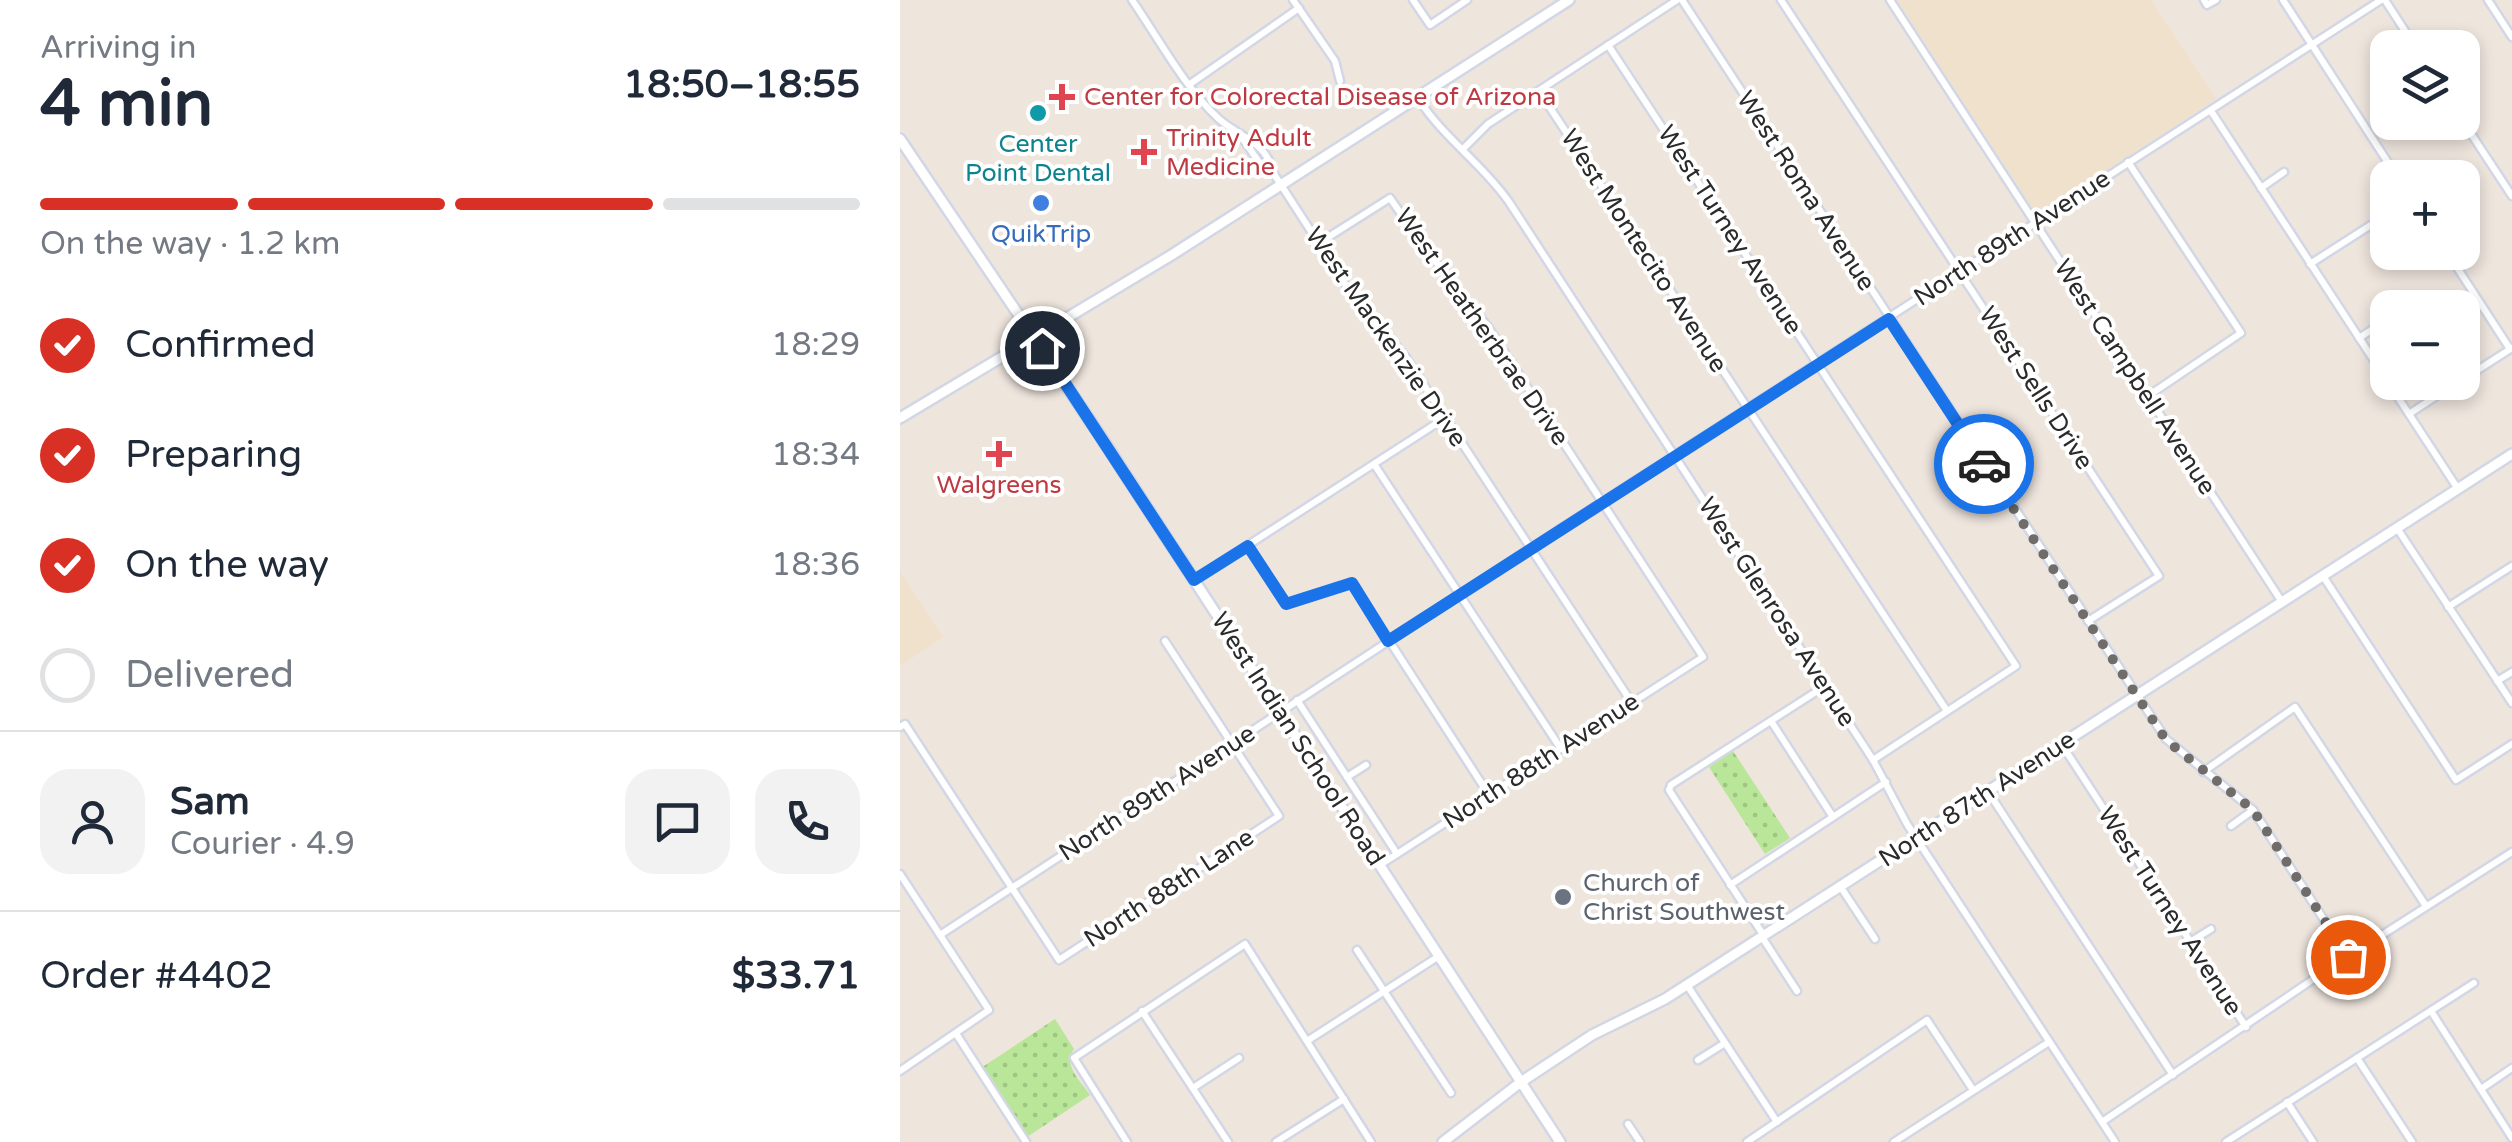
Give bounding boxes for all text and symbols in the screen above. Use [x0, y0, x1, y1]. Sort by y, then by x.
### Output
text: Arriving in [40, 29, 197, 67]
map controls [2370, 30, 2480, 400]
button: layers [2370, 30, 2480, 140]
text: 18:50–18:55 [623, 62, 860, 108]
text: 4 min [40, 65, 213, 144]
place label: Center for Colorectal Disease of Arizona [1084, 82, 1556, 112]
marker: Center for Colorectal Disease of Arizona [1049, 84, 1075, 110]
street label: West Roma Avenue [1730, 85, 1882, 297]
marker: Center Point Dental [1027, 102, 1049, 124]
street label: West Turney Avenue [1651, 120, 1809, 340]
place label: Trinity Adult Medicine [1166, 123, 1312, 182]
street label: West Montecito Avenue [1554, 124, 1734, 378]
place label: Center Point Dental [965, 129, 1111, 188]
marker: Trinity Adult Medicine [1131, 139, 1157, 165]
button: + [2370, 160, 2480, 270]
street label: North 89th Avenue [1908, 163, 2116, 313]
marker: QuikTrip [1030, 192, 1052, 214]
street label: West Heatherbrae Drive [1389, 203, 1575, 451]
place label: QuikTrip [991, 219, 1091, 249]
street label: West Mackenzie Drive [1299, 221, 1473, 453]
text: On the way · 1.2 km [40, 225, 340, 263]
street label: West Campbell Avenue [2048, 254, 2222, 500]
button: − [2370, 290, 2480, 400]
street label: West Sells Drive [1972, 301, 2100, 475]
pin [1000, 306, 1085, 391]
icon: check [40, 318, 95, 373]
icon: home [1015, 321, 1070, 376]
text: Confirmed [125, 322, 316, 368]
text: 18:29 [771, 326, 860, 364]
courier [1934, 414, 2034, 514]
icon: check [40, 428, 95, 483]
text: Preparing [125, 432, 302, 478]
text: 18:34 [771, 436, 860, 474]
icon: car [1957, 437, 2012, 492]
marker: Walgreens [988, 443, 1010, 465]
place label: Walgreens [936, 470, 1062, 500]
street label: West Glenrosa Avenue [1692, 492, 1862, 732]
icon: check [40, 538, 95, 593]
text: On the way [125, 542, 329, 588]
text: 18:36 [771, 546, 860, 584]
street label: West Indian School Road [1205, 607, 1391, 871]
text: Delivered [125, 652, 294, 698]
street label: North 88th Avenue [1437, 686, 1645, 836]
street label: North 89th Avenue [1053, 718, 1261, 868]
street label: North 87th Avenue [1873, 724, 2081, 874]
button: person [40, 769, 145, 874]
button: chat [625, 769, 730, 874]
button: phone [755, 769, 860, 874]
text: Sam [170, 779, 250, 825]
street label: West Turney Avenue [2091, 801, 2249, 1021]
street label: North 88th Lane [1079, 822, 1259, 954]
text: Courier · 4.9 [170, 825, 355, 863]
place label: Church of Christ Southwest [1583, 868, 1785, 927]
marker: Church of Christ Southwest [1552, 886, 1574, 908]
pin [2306, 915, 2391, 1000]
icon: bag [2321, 930, 2376, 985]
text: Order #4402 [40, 953, 273, 999]
text: $33.71 [732, 953, 860, 999]

